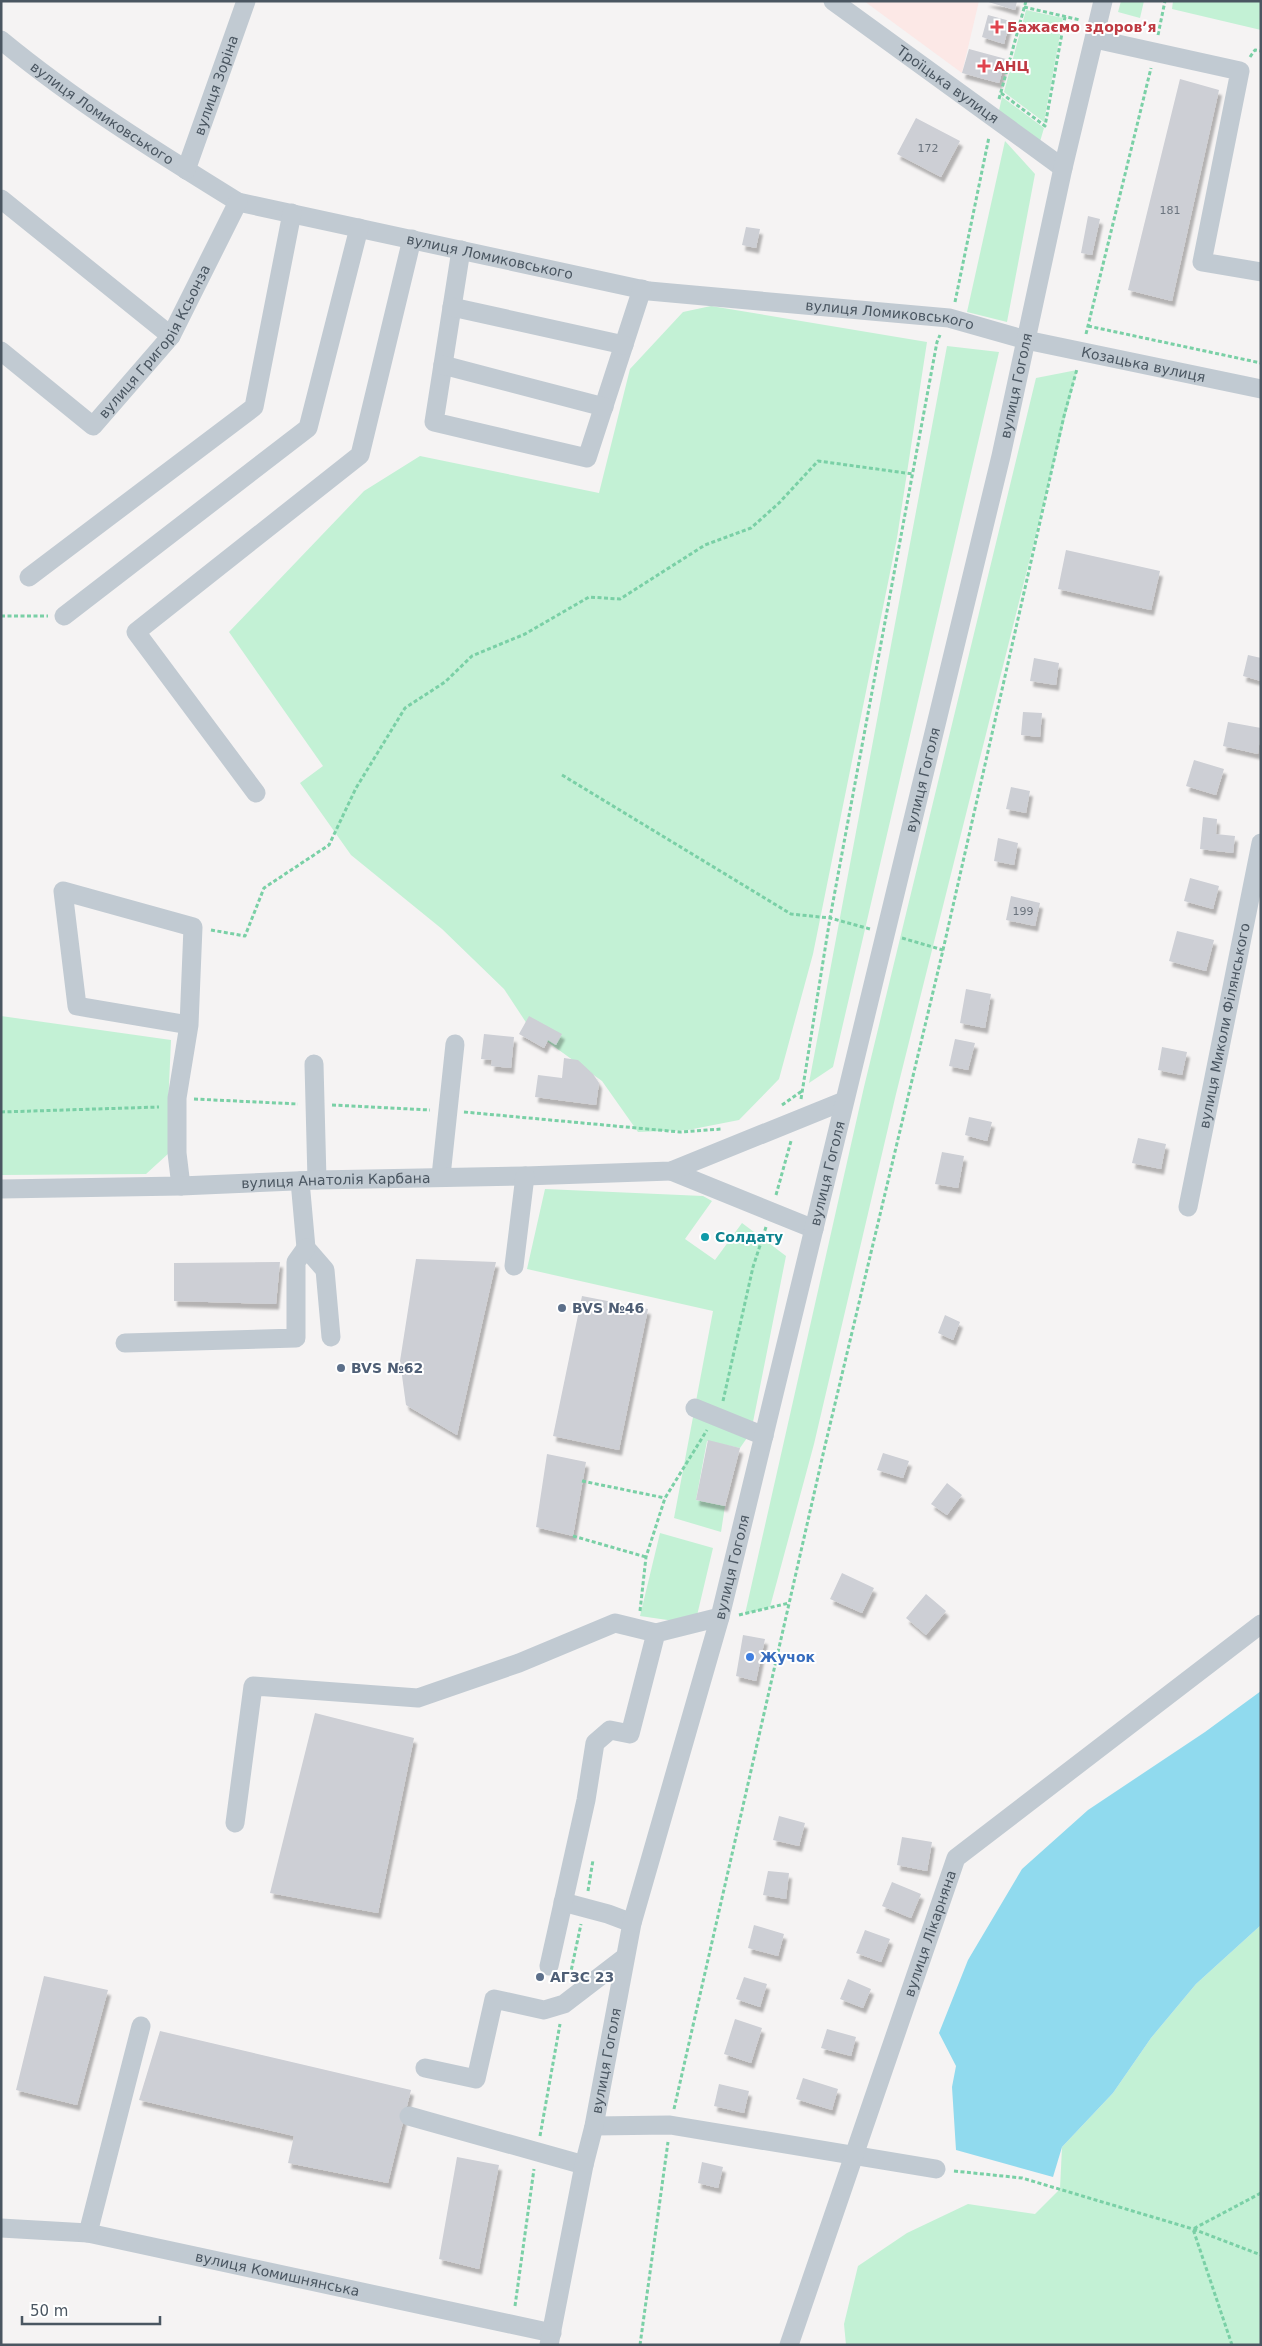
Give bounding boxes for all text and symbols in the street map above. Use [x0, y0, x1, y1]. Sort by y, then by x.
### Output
place label: Бажаємо здоровʼя [1007, 19, 1157, 35]
marker: Бажаємо здоровʼя [991, 21, 1003, 33]
street label: вулиця Зоріна [191, 33, 241, 137]
street label: Троїцька вулиця [893, 42, 1002, 127]
place label: АНЦ [994, 58, 1030, 74]
street label: вулиця Ломиковського [27, 59, 177, 168]
marker: АНЦ [978, 60, 990, 72]
house number: 172 [918, 142, 939, 155]
house number: 181 [1160, 204, 1181, 217]
street label: вулиця Ломиковського [405, 231, 575, 282]
street label: вулиця Григорія Ксьонза [95, 262, 213, 422]
street label: вулиця Ломиковського [805, 297, 976, 333]
street label: вулиця Гоголя [997, 331, 1035, 440]
street label: Козацька вулиця [1080, 344, 1207, 385]
street label: вулиця Гоголя [902, 726, 943, 834]
house number: 199 [1013, 905, 1034, 918]
street label: вулиця Миколи Філянського [1196, 921, 1253, 1130]
street label: вулиця Гоголя [807, 1119, 848, 1227]
street label: вулиця Анатолія Карбана [241, 1170, 431, 1191]
place label: Солдату [715, 1229, 783, 1245]
marker: Солдату [699, 1231, 711, 1243]
place label: BVS №46 [572, 1300, 644, 1316]
marker: BVS №46 [556, 1302, 568, 1314]
place label: BVS №62 [351, 1360, 423, 1376]
marker: BVS №62 [335, 1362, 347, 1374]
street label: вулиця Гоголя [712, 1513, 753, 1621]
place label: Жучок [760, 1649, 815, 1665]
marker: Жучок [744, 1651, 756, 1663]
street label: вулиця Лікарняна [901, 1868, 959, 1999]
place label: АГЗС 23 [550, 1969, 614, 1985]
marker: АГЗС 23 [534, 1971, 546, 1983]
street label: вулиця Гоголя [588, 2006, 624, 2115]
street label: вулиця Комишнянська [194, 2248, 361, 2299]
scale bar [22, 2294, 160, 2326]
text: 50 m [30, 2302, 68, 2320]

